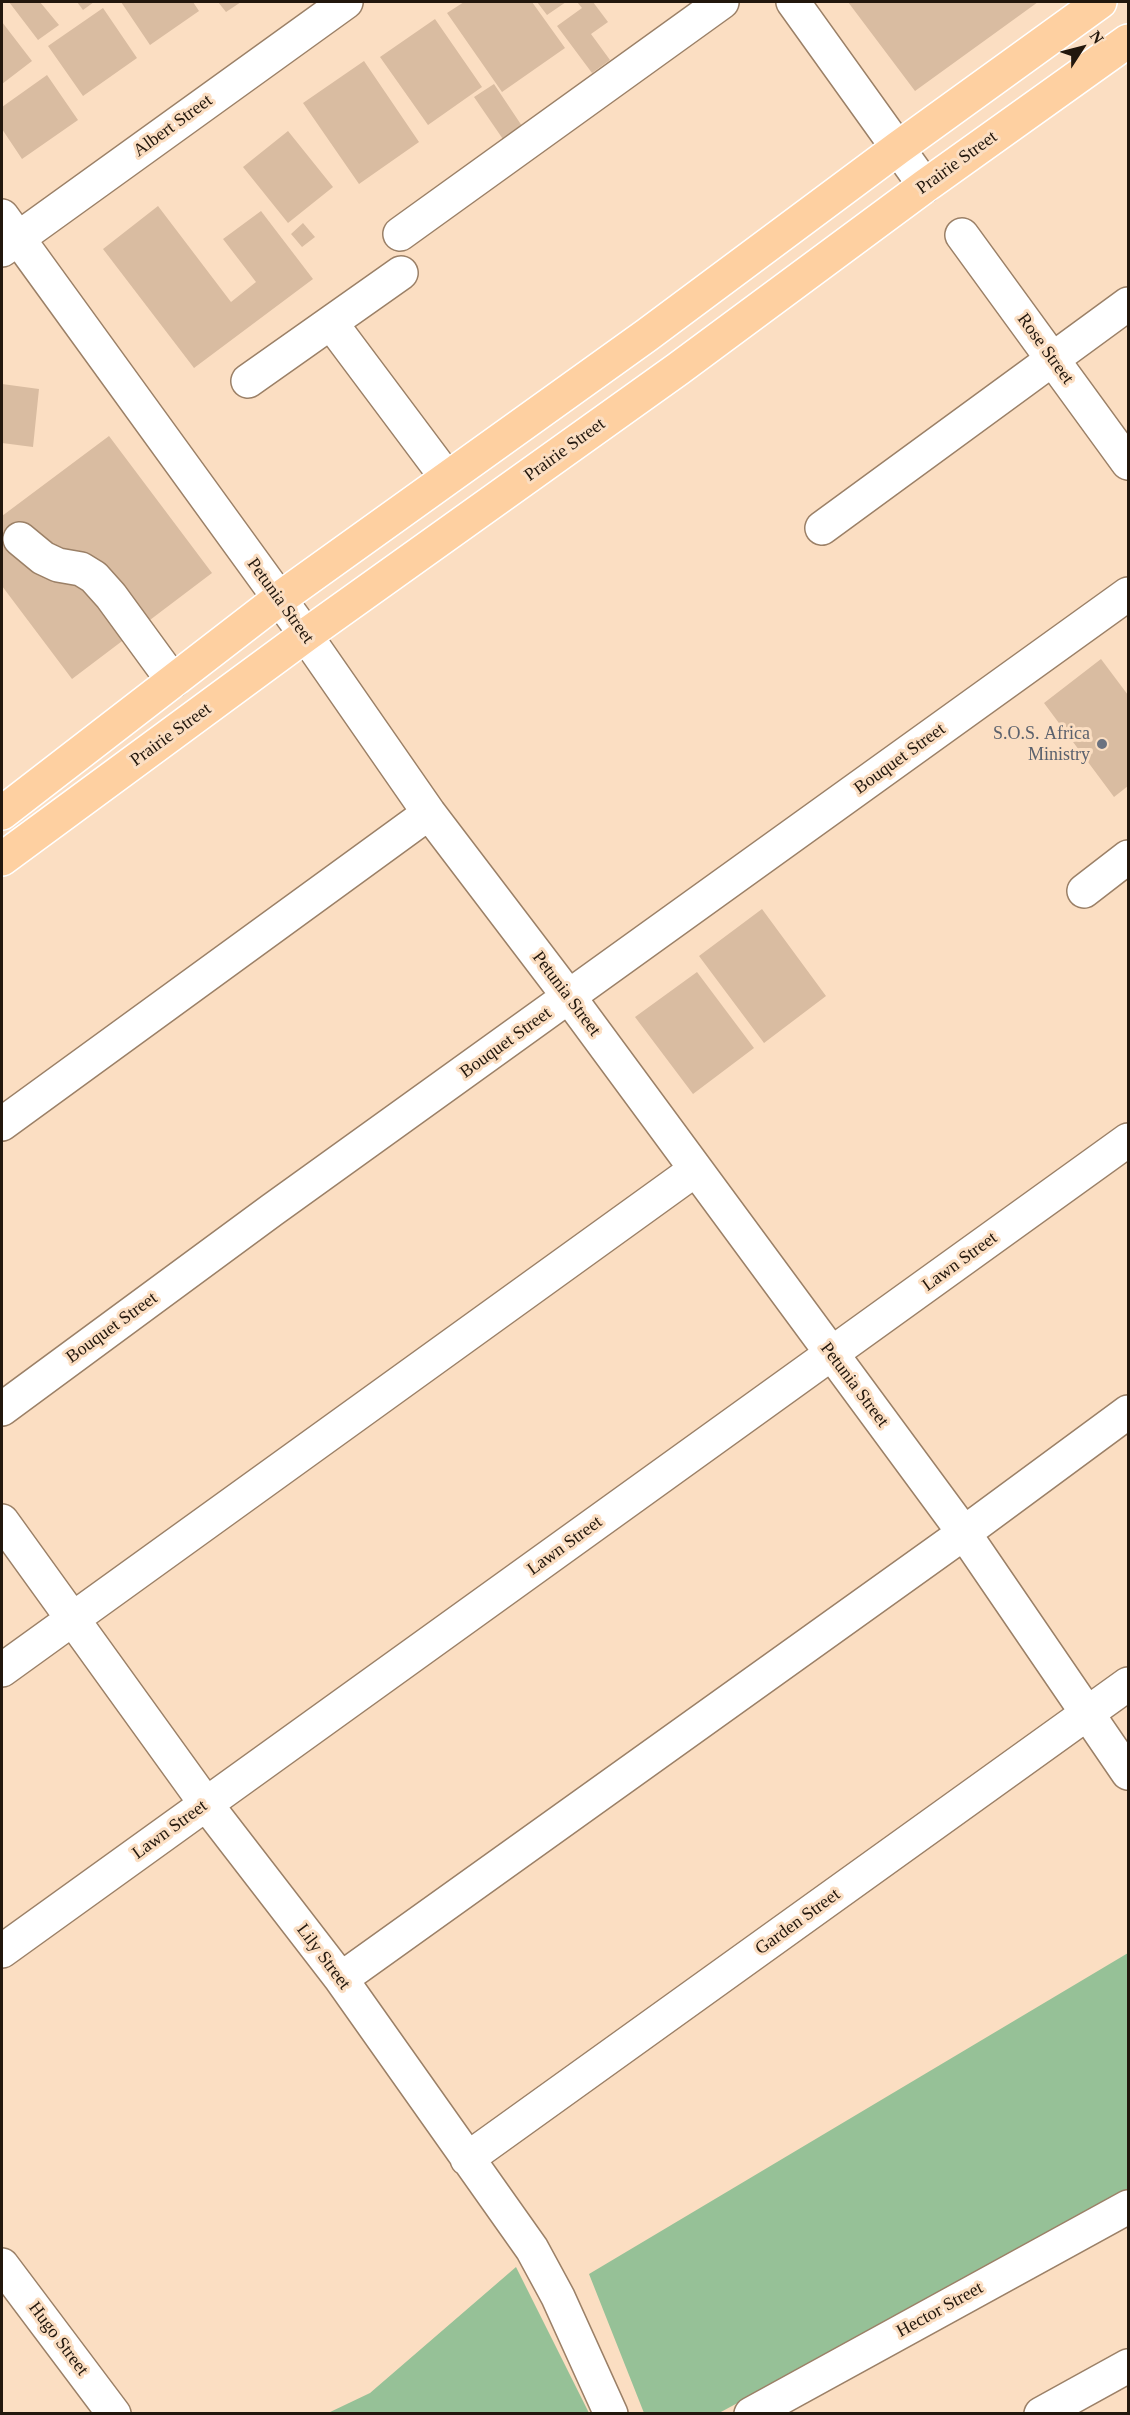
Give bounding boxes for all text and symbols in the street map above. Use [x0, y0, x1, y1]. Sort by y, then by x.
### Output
north arrow [1052, 18, 1112, 78]
text: N [1087, 27, 1107, 47]
street label: Albert Street [129, 90, 217, 162]
street label: Prairie Street [912, 127, 1002, 199]
street label: Rose Street [1012, 309, 1078, 389]
street label: Prairie Street [520, 414, 610, 486]
street label: Petunia Street [242, 554, 318, 648]
street label: Prairie Street [126, 699, 216, 771]
street label: Bouquet Street [850, 719, 950, 799]
place label: S.O.S. Africa Ministry [993, 723, 1090, 766]
marker: S.O.S. Africa Ministry [1095, 737, 1109, 751]
street label: Petunia Street [527, 947, 605, 1041]
street label: Bouquet Street [456, 1003, 556, 1083]
street label: Lawn Street [918, 1228, 1002, 1296]
street label: Bouquet Street [62, 1288, 162, 1368]
street label: Petunia Street [815, 1338, 893, 1432]
street label: Lawn Street [523, 1512, 607, 1580]
street label: Lawn Street [128, 1796, 212, 1864]
street label: Garden Street [751, 1884, 845, 1960]
street label: Lily Street [291, 1920, 355, 1994]
street label: Hector Street [893, 2277, 987, 2343]
street label: Hugo Street [23, 2298, 93, 2380]

